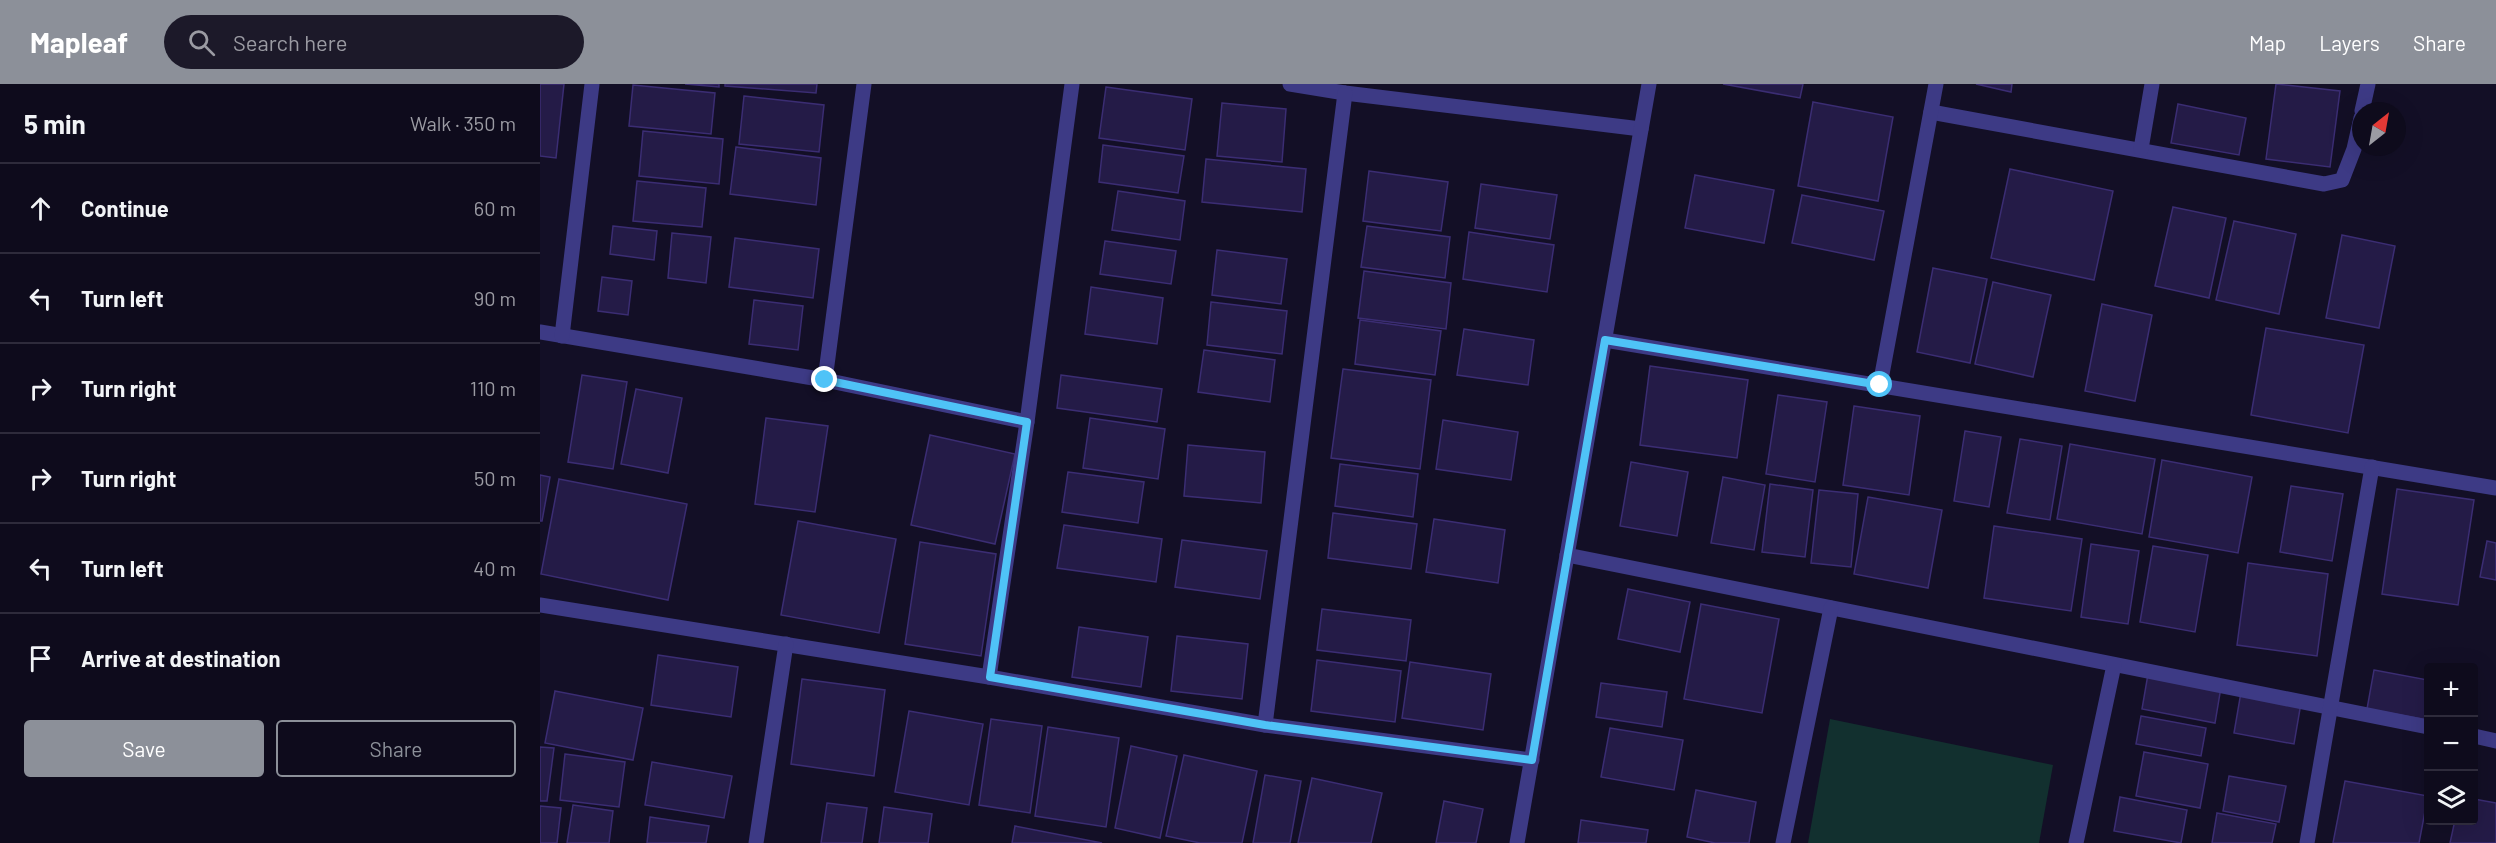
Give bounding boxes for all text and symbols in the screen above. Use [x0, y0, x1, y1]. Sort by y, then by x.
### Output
search box [164, 15, 584, 69]
text: Mapleaf [30, 25, 128, 59]
icon: search [185, 26, 218, 59]
text: Search here [233, 29, 347, 55]
text: Map [2249, 30, 2286, 55]
text: Layers [2319, 30, 2380, 55]
text: Share [2413, 30, 2466, 55]
north arrow [2352, 102, 2406, 156]
text: 5 min [24, 108, 86, 139]
text: Walk · 350 m [410, 111, 516, 135]
icon: ahead [24, 192, 57, 225]
text: Continue [81, 195, 169, 221]
text: 60 m [474, 196, 516, 220]
icon: left [24, 282, 57, 315]
text: Turn left [81, 285, 164, 311]
text: 90 m [474, 286, 516, 310]
route end [811, 366, 837, 392]
route start [1866, 371, 1892, 397]
icon: right [24, 372, 57, 405]
text: Turn right [81, 375, 176, 401]
text: 110 m [470, 376, 516, 400]
icon: right [24, 462, 57, 495]
text: Turn right [81, 465, 176, 491]
text: 50 m [474, 466, 516, 490]
icon: left [24, 552, 57, 585]
text: Turn left [81, 555, 164, 581]
text: 40 m [473, 556, 516, 580]
icon: arrive [24, 642, 57, 675]
text: Arrive at destination [81, 645, 280, 671]
map controls [2424, 663, 2478, 825]
button: + [2424, 663, 2478, 717]
button: − [2424, 717, 2478, 771]
button: Save [24, 720, 264, 777]
button: Share [276, 720, 516, 777]
button: layers [2424, 771, 2478, 825]

